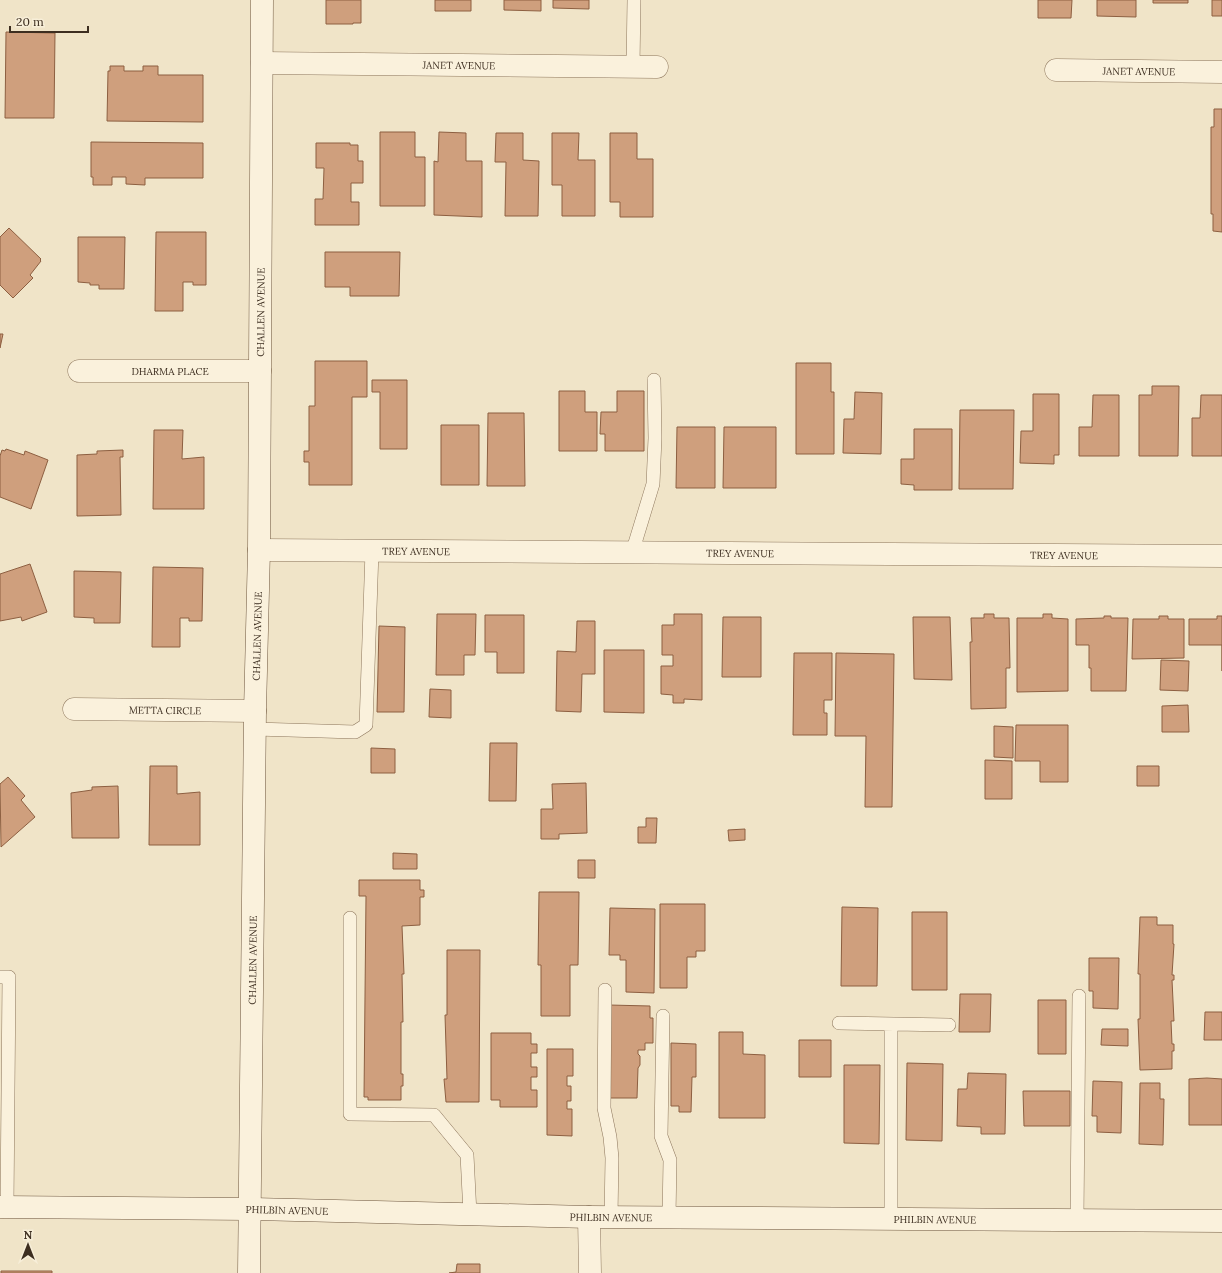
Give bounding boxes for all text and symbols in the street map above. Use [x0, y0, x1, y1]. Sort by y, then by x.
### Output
scale bar [10, 8, 88, 34]
text: 20 m [16, 14, 44, 29]
street label: JANET AVENUE [422, 58, 495, 72]
street label: JANET AVENUE [1102, 64, 1175, 78]
street label: CHALLEN AVENUE [254, 267, 267, 357]
street label: DHARMA PLACE [131, 365, 209, 378]
street label: TREY AVENUE [382, 544, 450, 558]
street label: TREY AVENUE [706, 546, 774, 560]
street label: TREY AVENUE [1030, 548, 1098, 562]
street label: CHALLEN AVENUE [249, 591, 264, 681]
street label: METTA CIRCLE [129, 703, 201, 717]
street label: CHALLEN AVENUE [245, 915, 259, 1005]
street label: PHILBIN AVENUE [246, 1202, 329, 1217]
street label: PHILBIN AVENUE [569, 1210, 652, 1224]
street label: PHILBIN AVENUE [893, 1212, 976, 1226]
north arrow [8, 1225, 48, 1265]
text: N [24, 1228, 33, 1242]

